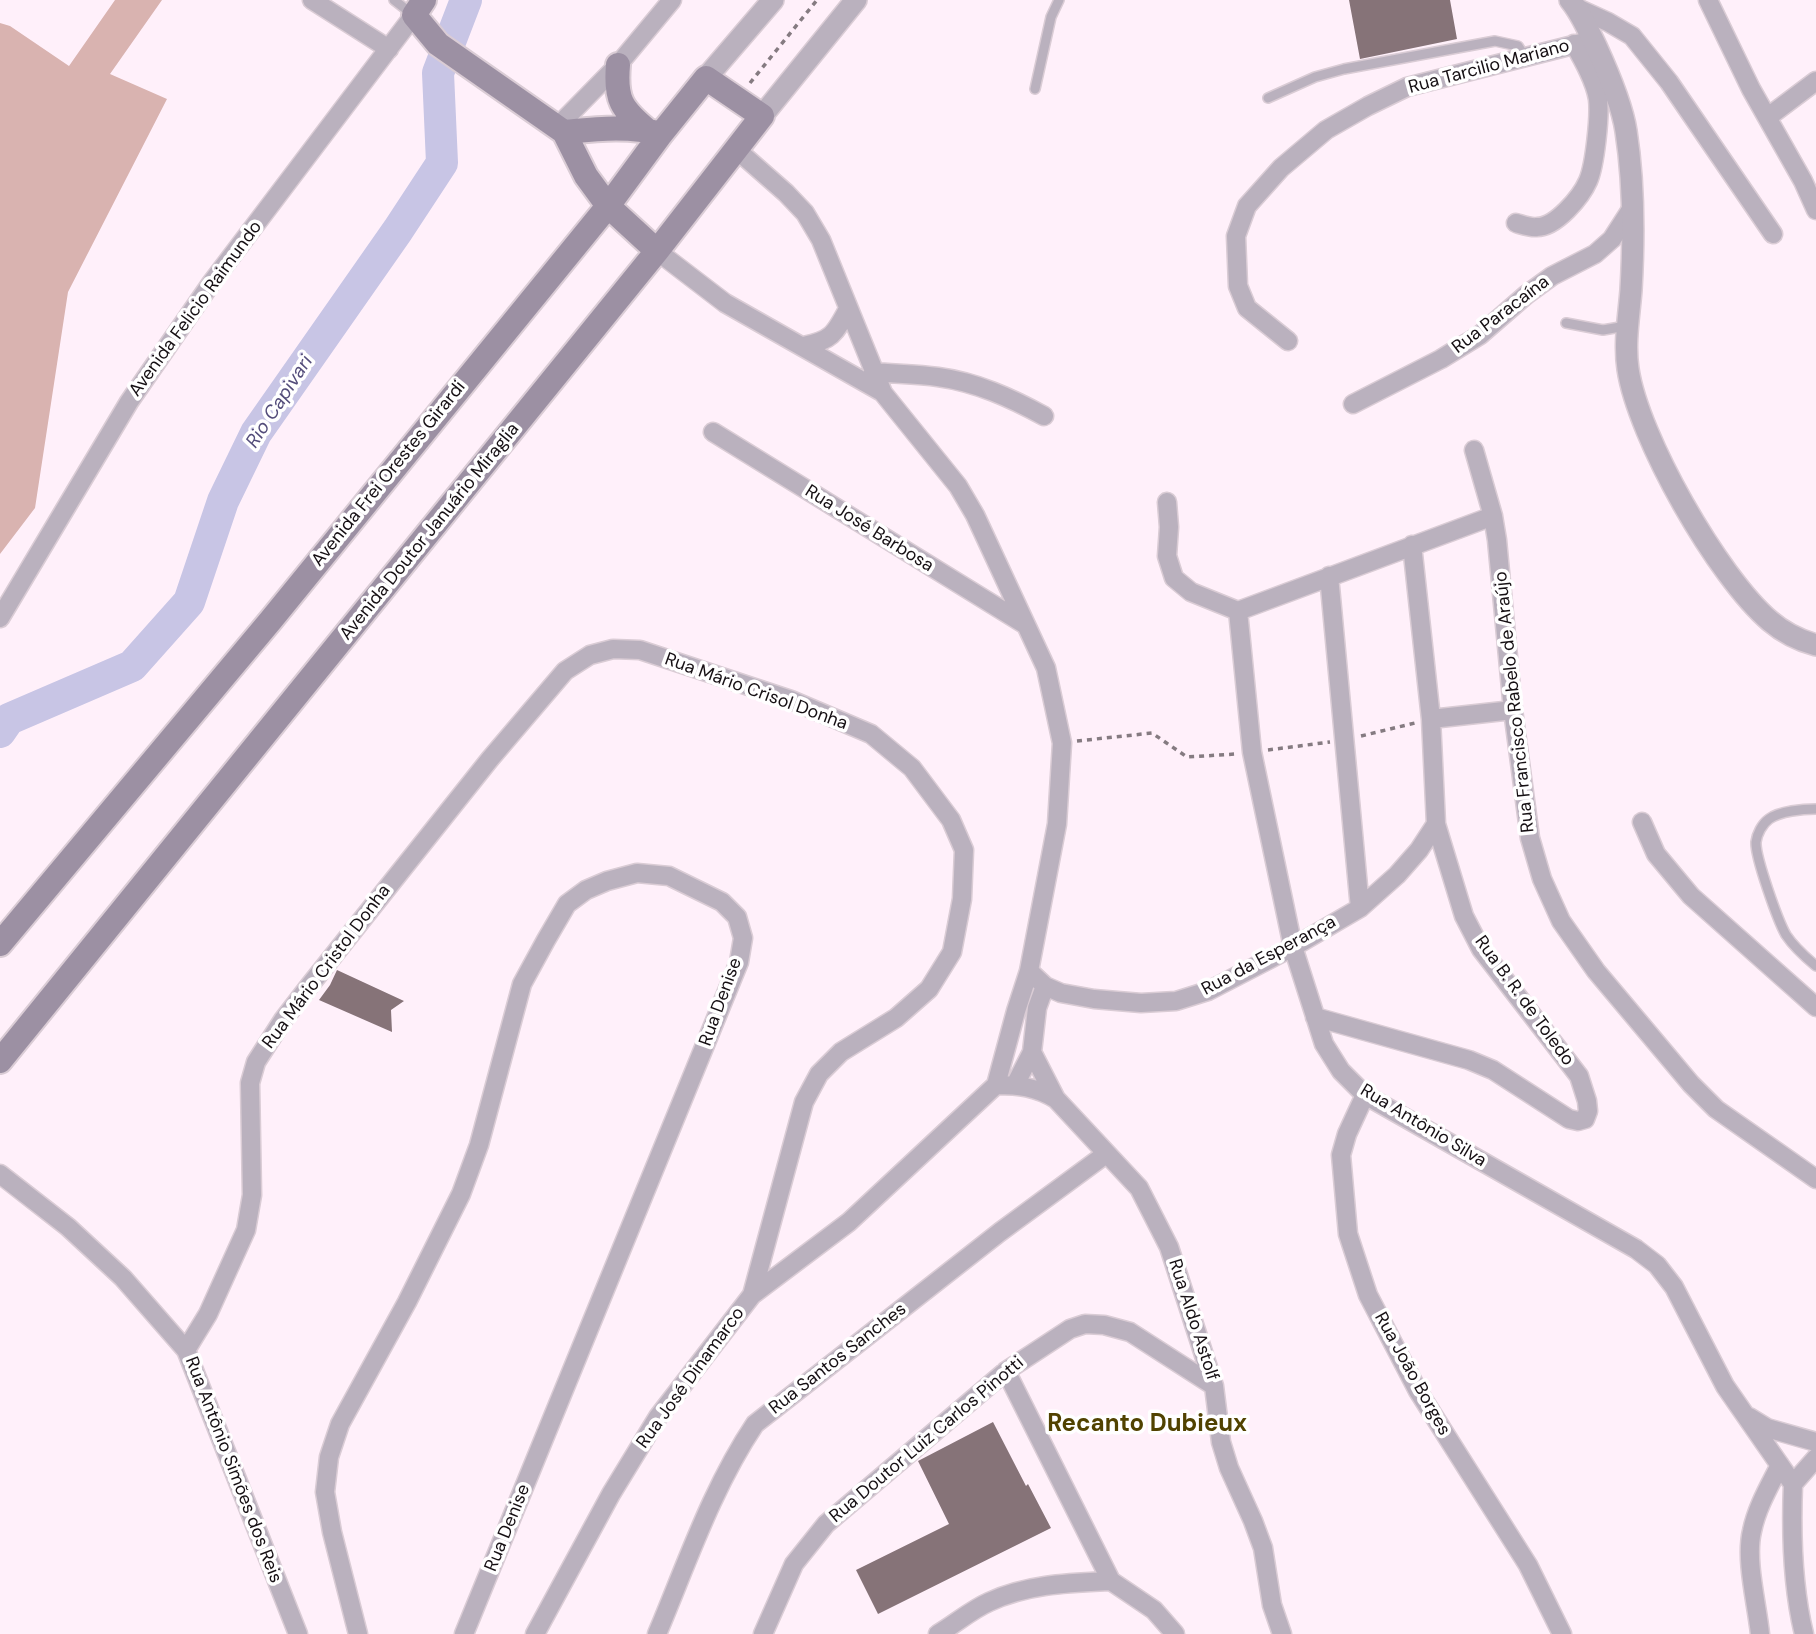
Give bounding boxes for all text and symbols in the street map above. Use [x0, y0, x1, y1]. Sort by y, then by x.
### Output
street label: Rua Tarcilio Mariano [1406, 35, 1572, 99]
street label: Avenida Felicio Raimundo [125, 217, 267, 401]
street label: Rua Paracaína [1448, 271, 1554, 359]
water label: Rio Capivari [242, 352, 318, 452]
street label: Avenida Frei Orestes Girardi [307, 377, 471, 571]
street label: Avenida Doutor Januário Miraglia [336, 419, 524, 645]
street label: Rua José Barbosa [801, 481, 937, 577]
street label: Rua Francisco Rabelo de Araújo [1491, 570, 1539, 834]
street label: Rua Mário Crisol Donha [662, 649, 850, 735]
street label: Rua Mário Cristol Donha [258, 881, 396, 1053]
street label: Rua da Esperança [1198, 911, 1340, 1001]
street label: Rua B. R. de Toledo [1470, 932, 1578, 1070]
street label: Rua Denise [695, 955, 747, 1049]
street label: Rua Antônio Silva [1356, 1080, 1490, 1172]
street label: Rua Aldo Astolf [1163, 1257, 1223, 1383]
street label: Rua Santos Sanches [765, 1299, 911, 1419]
street label: Rua José Dinamarco [633, 1303, 749, 1453]
street label: Rua João Borges [1369, 1309, 1455, 1439]
street label: Rua Doutor Luiz Carlos Pinotti [826, 1352, 1028, 1528]
street label: Rua Antônio Simões dos Reis [180, 1354, 286, 1586]
district label: Recanto Dubieux [1047, 1411, 1247, 1439]
street label: Rua Denise [481, 1481, 535, 1575]

